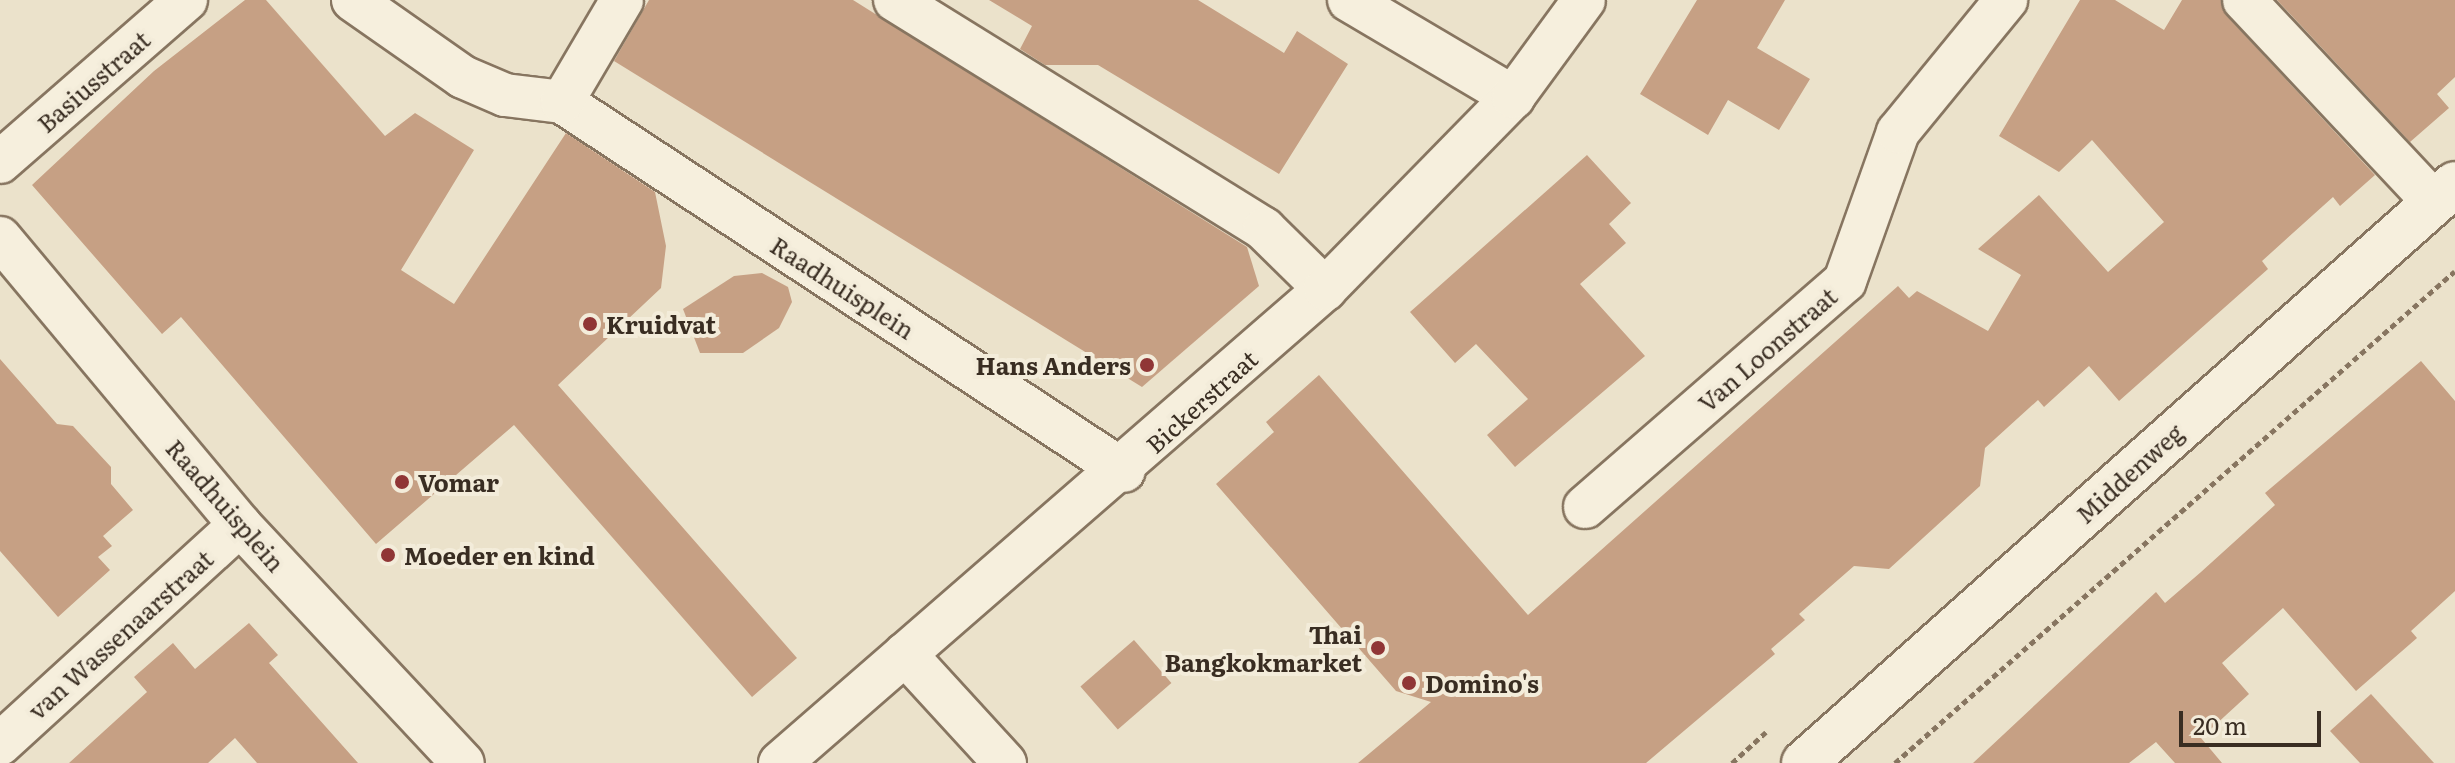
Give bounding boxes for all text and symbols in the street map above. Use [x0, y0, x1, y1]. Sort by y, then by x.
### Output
street label: Basiusstraat [31, 24, 155, 138]
street label: Raadhuisplein [766, 230, 920, 344]
street label: Van Loonstraat [1692, 281, 1842, 417]
place label: Kruidvat [606, 310, 716, 338]
marker: Kruidvat [581, 315, 599, 333]
street label: Bickerstraat [1139, 344, 1263, 458]
place label: Hans Anders [976, 351, 1131, 379]
marker: Hans Anders [1138, 356, 1156, 374]
street label: Middenweg [2070, 417, 2188, 529]
street label: Raadhuisplein [161, 433, 291, 577]
place label: Vomar [418, 468, 499, 496]
marker: Vomar [393, 473, 411, 491]
place label: Moeder en kind [404, 541, 595, 569]
street label: van Wassenaarstraat [22, 543, 218, 725]
marker: Moeder en kind [379, 546, 397, 564]
place label: Thai Bangkokmarket [1164, 620, 1362, 676]
marker: Thai Bangkokmarket [1369, 639, 1387, 657]
place label: Domino's [1425, 669, 1539, 697]
marker: Domino's [1400, 674, 1418, 692]
scale bar [2183, 695, 2325, 745]
text: 20 m [2193, 707, 2247, 742]

